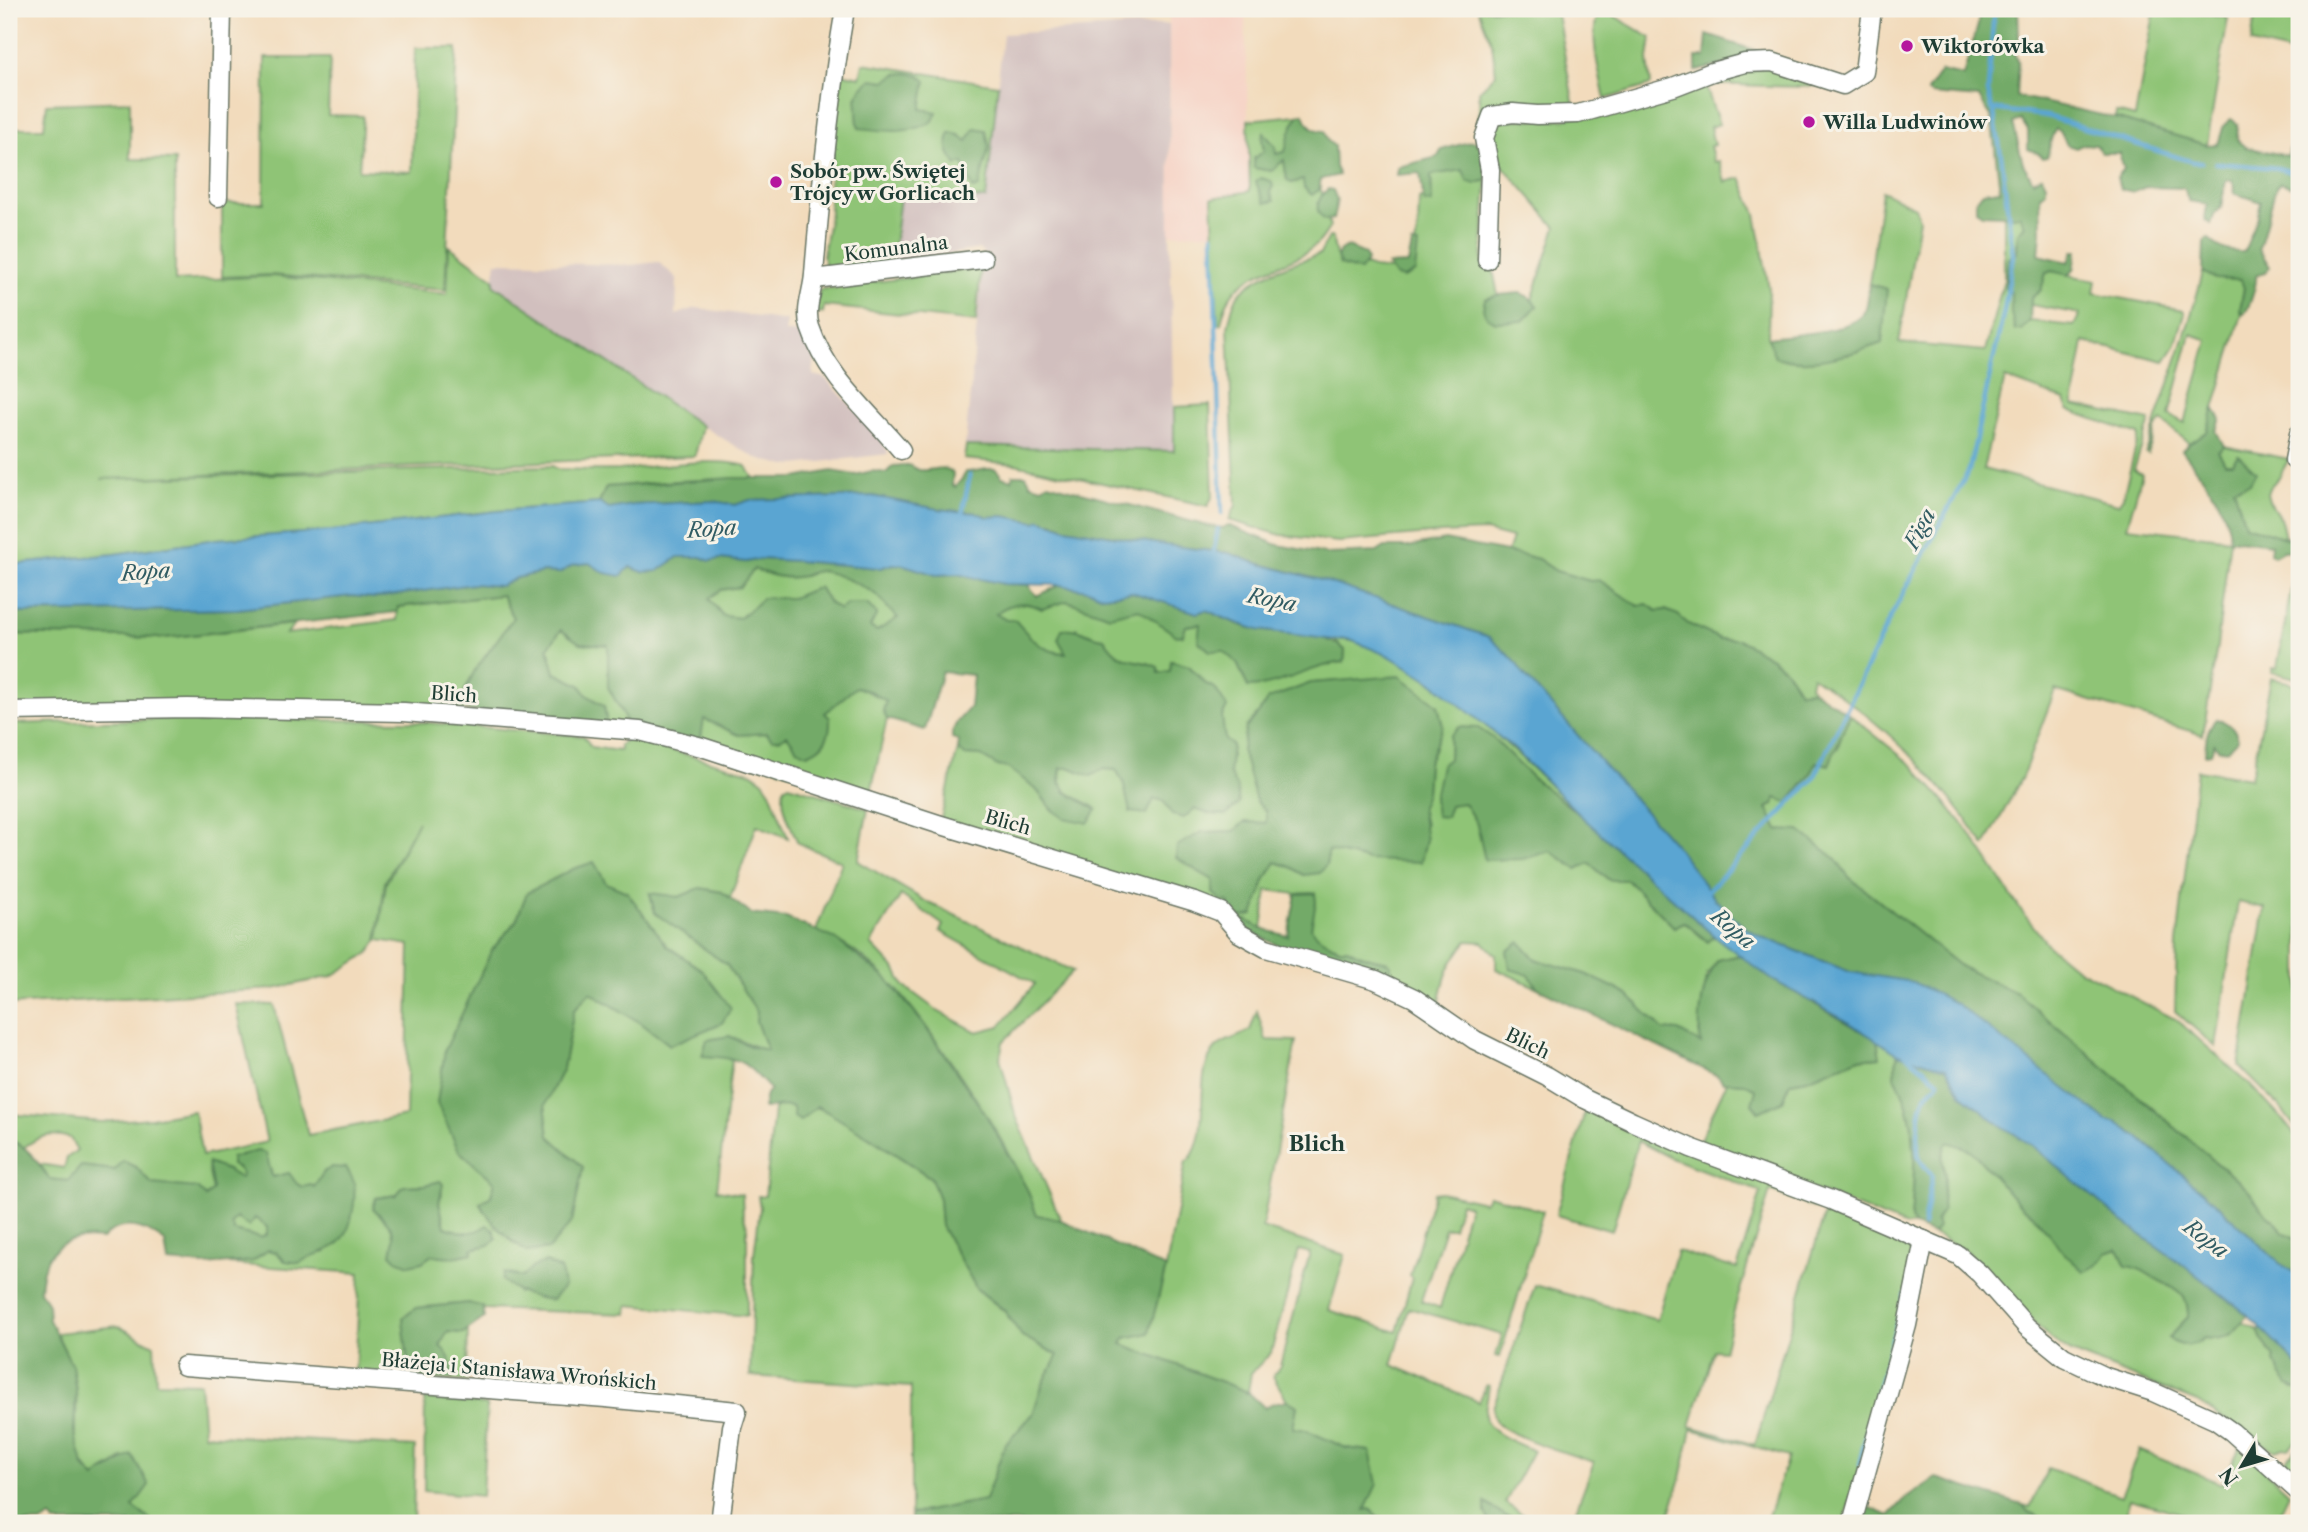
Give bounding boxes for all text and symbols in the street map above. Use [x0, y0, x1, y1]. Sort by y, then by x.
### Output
place label: Wiktorówka [1920, 35, 2045, 58]
marker: Wiktorówka [1899, 38, 1915, 54]
place label: Willa Ludwinów [1822, 111, 1988, 134]
marker: Willa Ludwinów [1801, 114, 1817, 130]
place label: Sobór pw. Świętej Trójcy w Gorlicach [790, 160, 975, 205]
marker: Sobór pw. Świętej Trójcy w Gorlicach [768, 174, 784, 190]
street label: Komunalna [843, 231, 949, 266]
water label: Figa [1898, 504, 1941, 555]
water label: Ropa [685, 514, 738, 543]
water label: Ropa [119, 557, 172, 586]
water label: Ropa [1244, 582, 1299, 617]
street label: Blich [430, 681, 478, 708]
street label: Blich [982, 805, 1033, 840]
water label: Ropa [1705, 902, 1760, 954]
street label: Blich [1502, 1023, 1554, 1064]
district label: Blich [1289, 1131, 1346, 1156]
water label: Ropa [2178, 1213, 2234, 1264]
street label: Błażeja i Stanisława Wrońskich [380, 1348, 658, 1395]
north arrow [2206, 1430, 2276, 1500]
text: N [2215, 1463, 2243, 1490]

